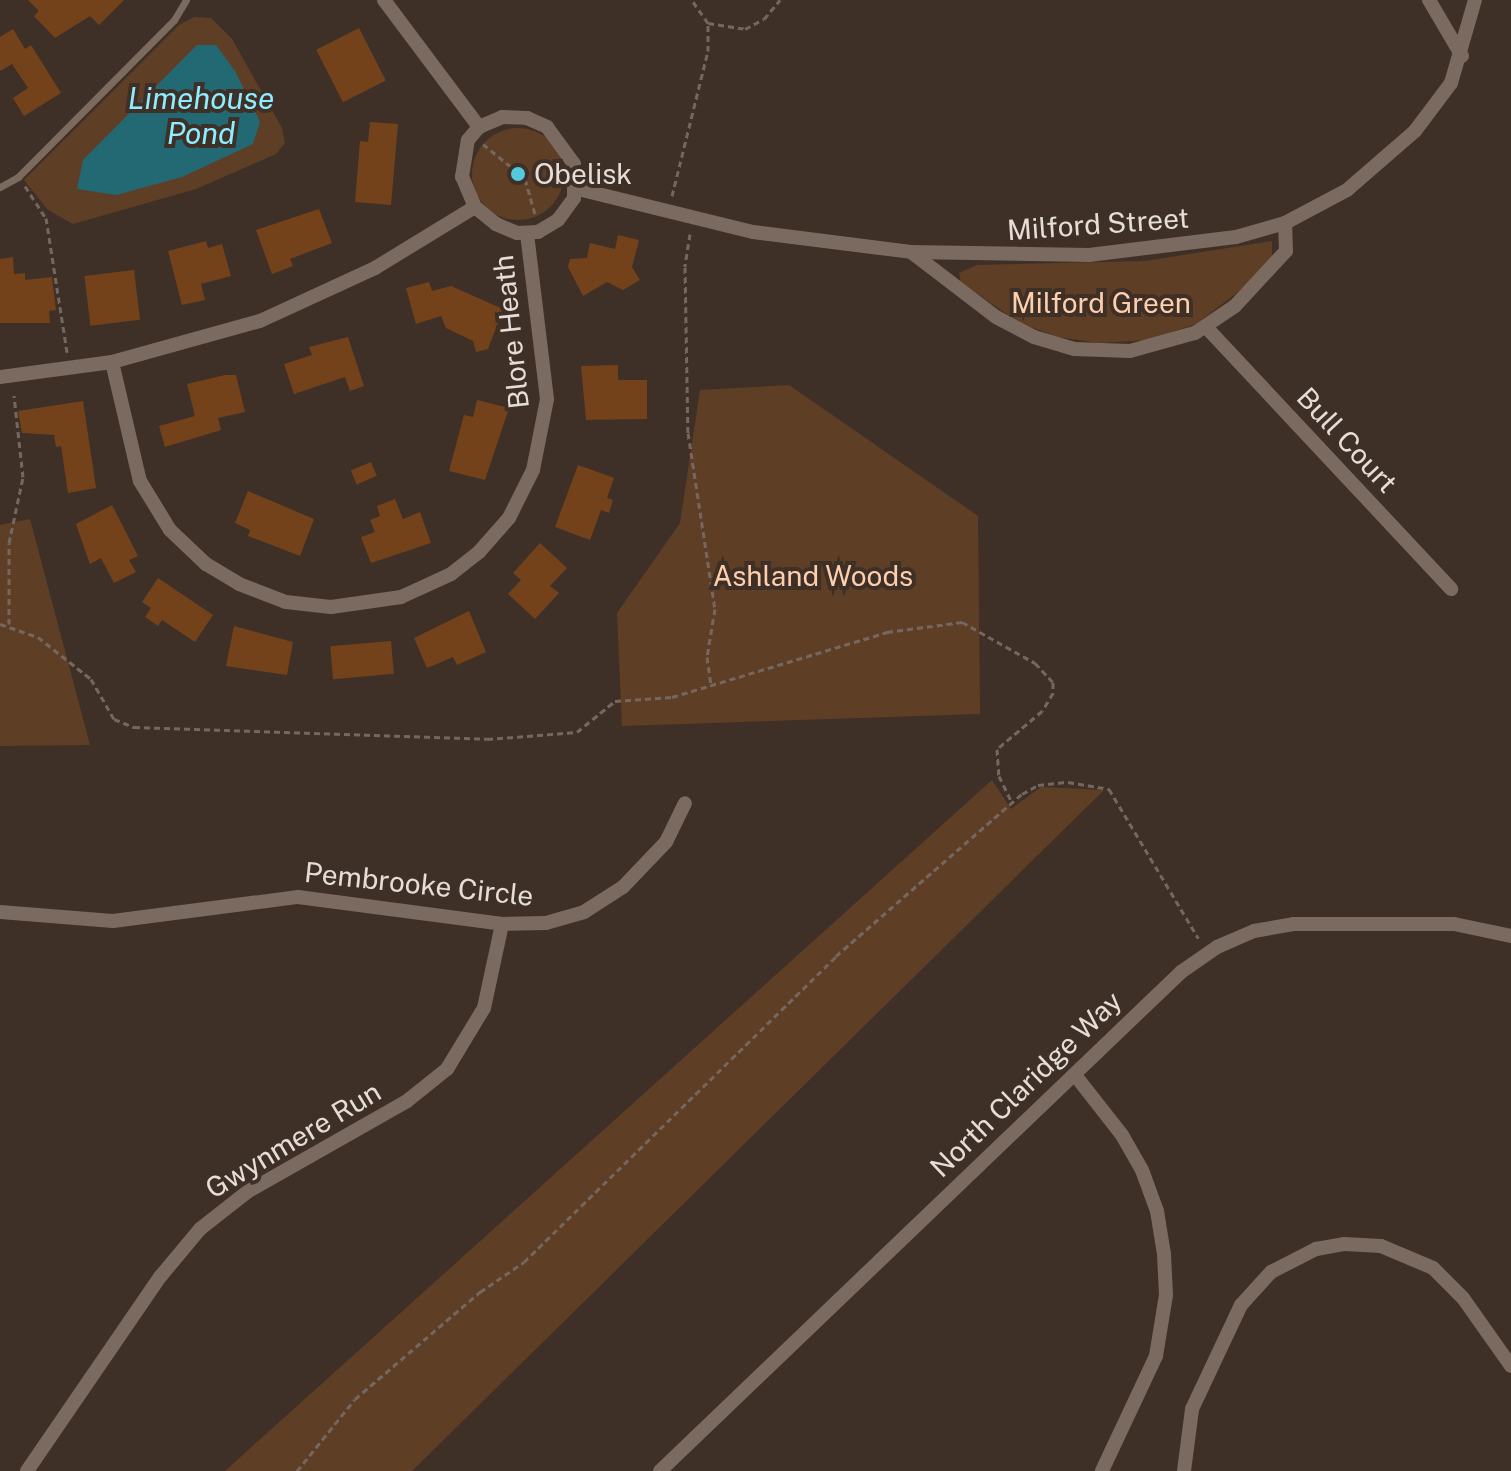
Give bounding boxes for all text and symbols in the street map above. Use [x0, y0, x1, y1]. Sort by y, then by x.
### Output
water label: Limehouse Pond [128, 80, 274, 150]
place label: Obelisk [534, 157, 632, 191]
marker: Obelisk [509, 165, 527, 183]
street label: Milford Street [1006, 201, 1190, 247]
street label: Blore Heath [486, 253, 536, 411]
park label: Milford Green [1011, 286, 1191, 320]
street label: Bull Court [1290, 380, 1404, 500]
park label: Ashland Woods [712, 559, 914, 593]
street label: Pembrooke Circle [303, 855, 535, 913]
street label: North Claridge Way [923, 984, 1129, 1184]
street label: Gwynmere Run [199, 1074, 387, 1206]

